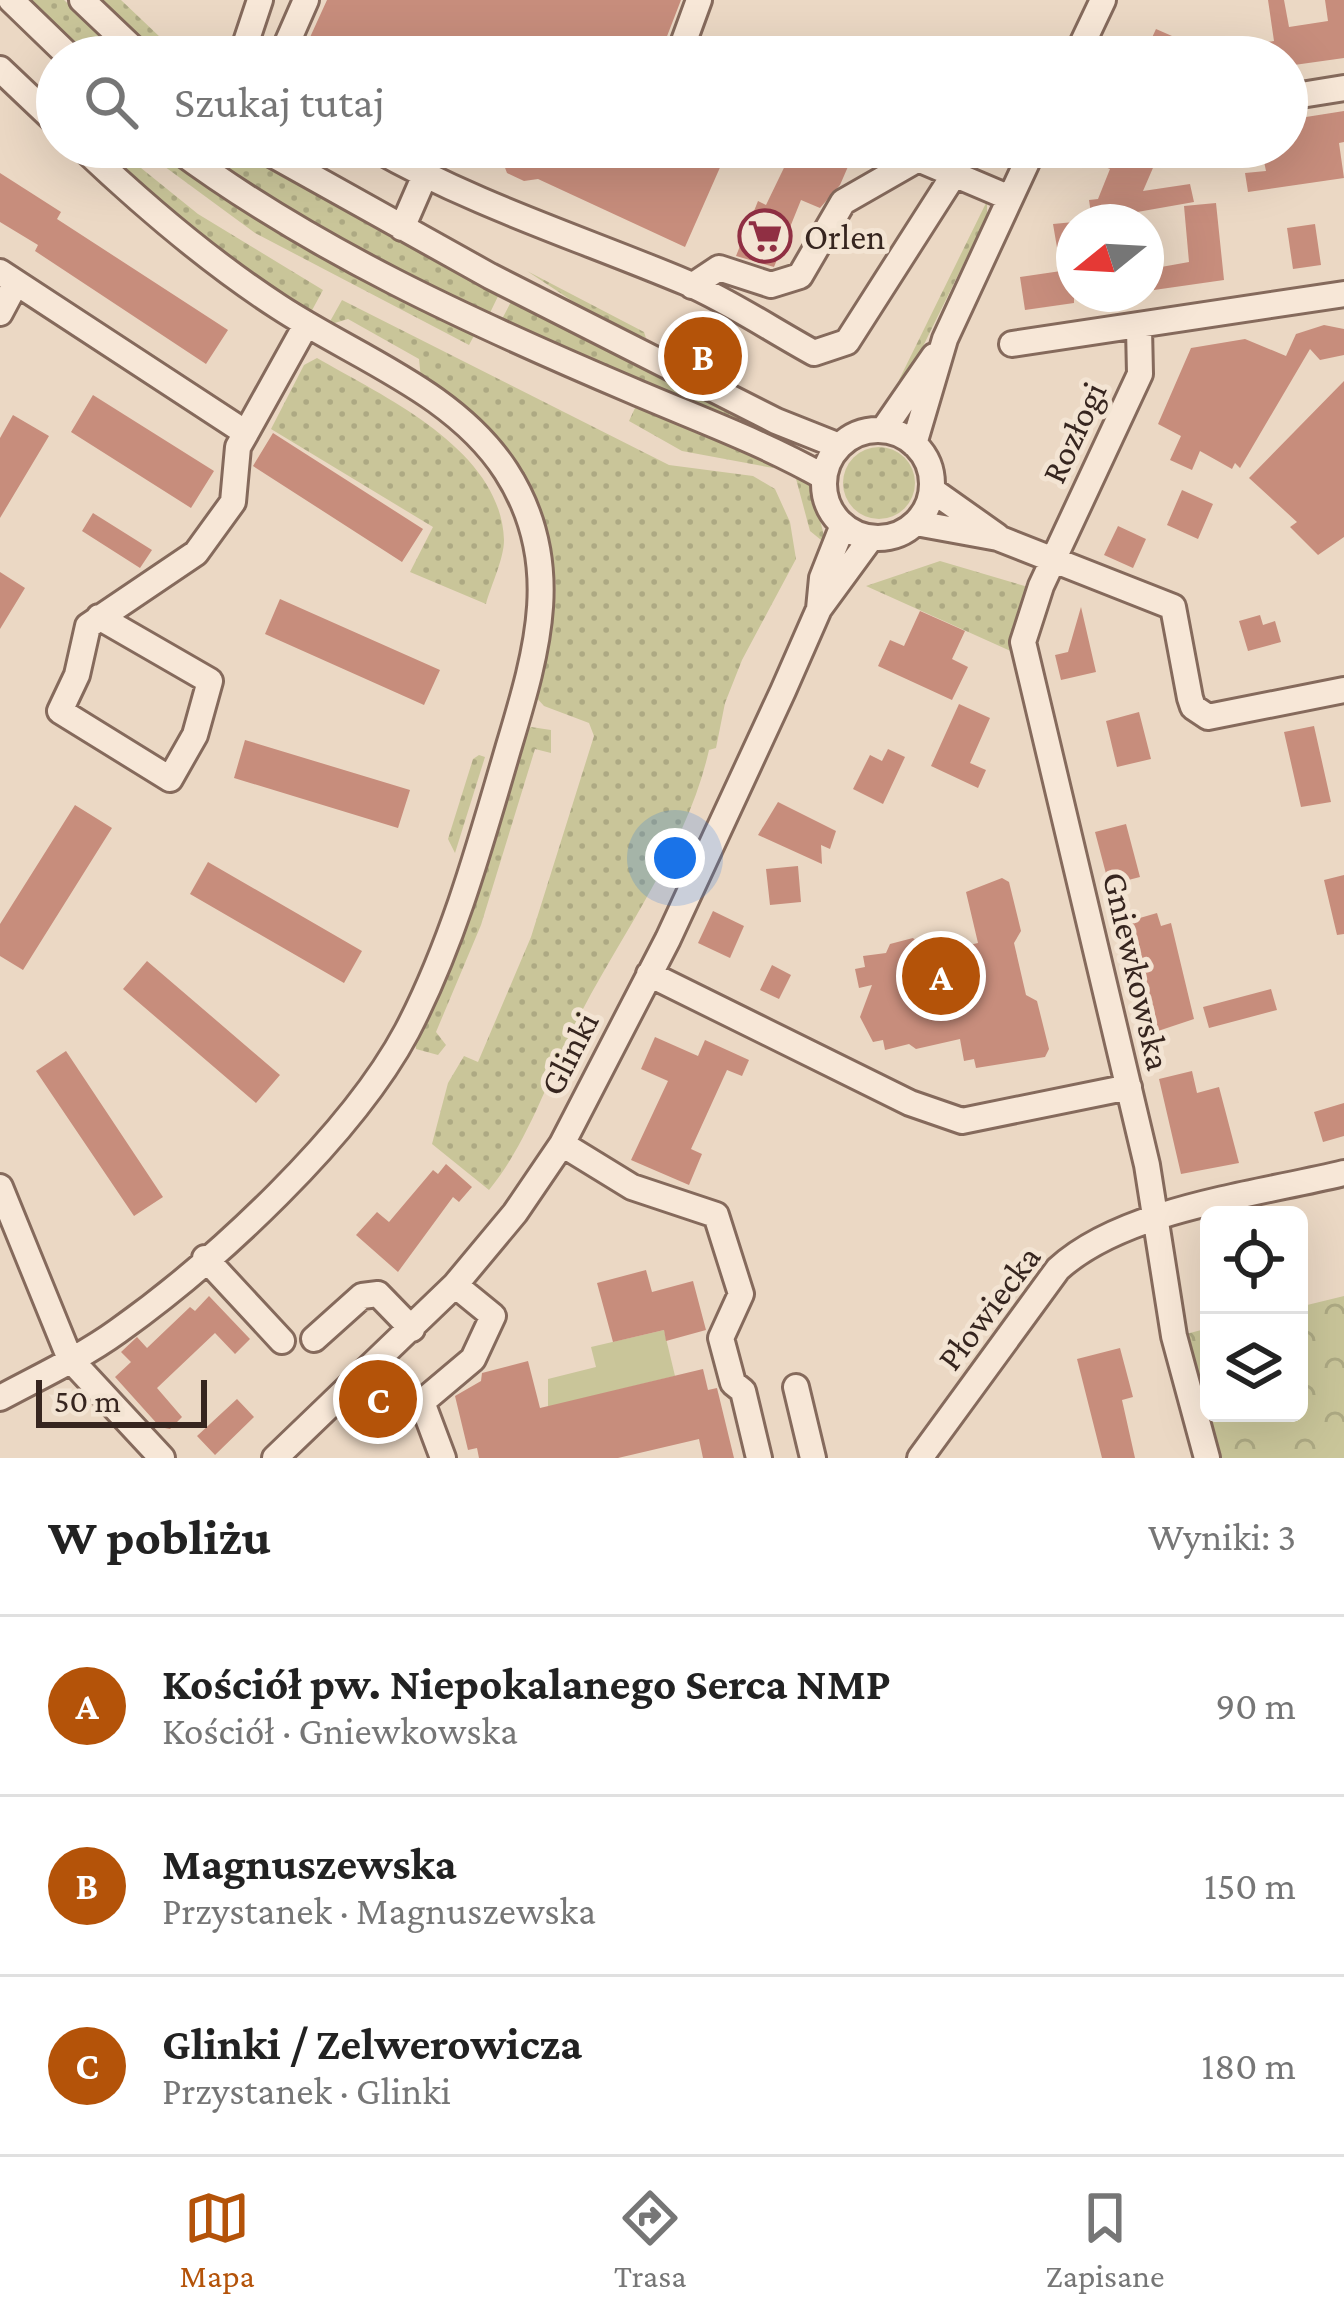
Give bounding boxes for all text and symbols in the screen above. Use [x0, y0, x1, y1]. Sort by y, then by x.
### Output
search box [36, 36, 1308, 168]
icon: search [78, 69, 144, 135]
text: Szukaj tutaj [174, 77, 385, 127]
north arrow [1056, 204, 1164, 312]
supermarket icon: Orlen [737, 208, 793, 264]
place label: Orlen [804, 217, 885, 257]
pin: B [664, 311, 742, 401]
street label: Rozłogi [1033, 376, 1115, 489]
your location [645, 828, 705, 888]
street label: Gniewkowska [1095, 868, 1179, 1074]
pin: A [902, 931, 980, 1021]
street label: Glinki [531, 1005, 607, 1102]
map controls [1200, 1206, 1308, 1422]
button: locate [1200, 1206, 1308, 1314]
street label: Płowiecka [929, 1237, 1049, 1378]
button: layers [1200, 1314, 1308, 1422]
pin: C [339, 1354, 417, 1444]
scale bar [36, 1374, 207, 1427]
text: 50 m [54, 1382, 121, 1419]
text: W pobliżu [48, 1508, 271, 1565]
text: Wyniki: 3 [1148, 1515, 1296, 1558]
text: Kościół pw. Niepokalanego Serca NMP [162, 1659, 891, 1709]
text: A [75, 1684, 99, 1727]
text: 90 m [1215, 1684, 1296, 1727]
text: Kościół · Gniewkowska [162, 1709, 518, 1752]
text: Magnuszewska [162, 1839, 457, 1889]
text: B [76, 1864, 98, 1907]
text: 150 m [1204, 1864, 1296, 1907]
text: Przystanek · Magnuszewska [162, 1889, 596, 1932]
text: Glinki / Zelwerowicza [162, 2019, 582, 2069]
text: C [75, 2044, 99, 2087]
text: 180 m [1201, 2044, 1296, 2087]
text: Przystanek · Glinki [162, 2069, 451, 2112]
tab: Mapa [180, 2185, 255, 2294]
tab: Trasa [614, 2185, 686, 2294]
tab: Zapisane [1046, 2185, 1164, 2294]

